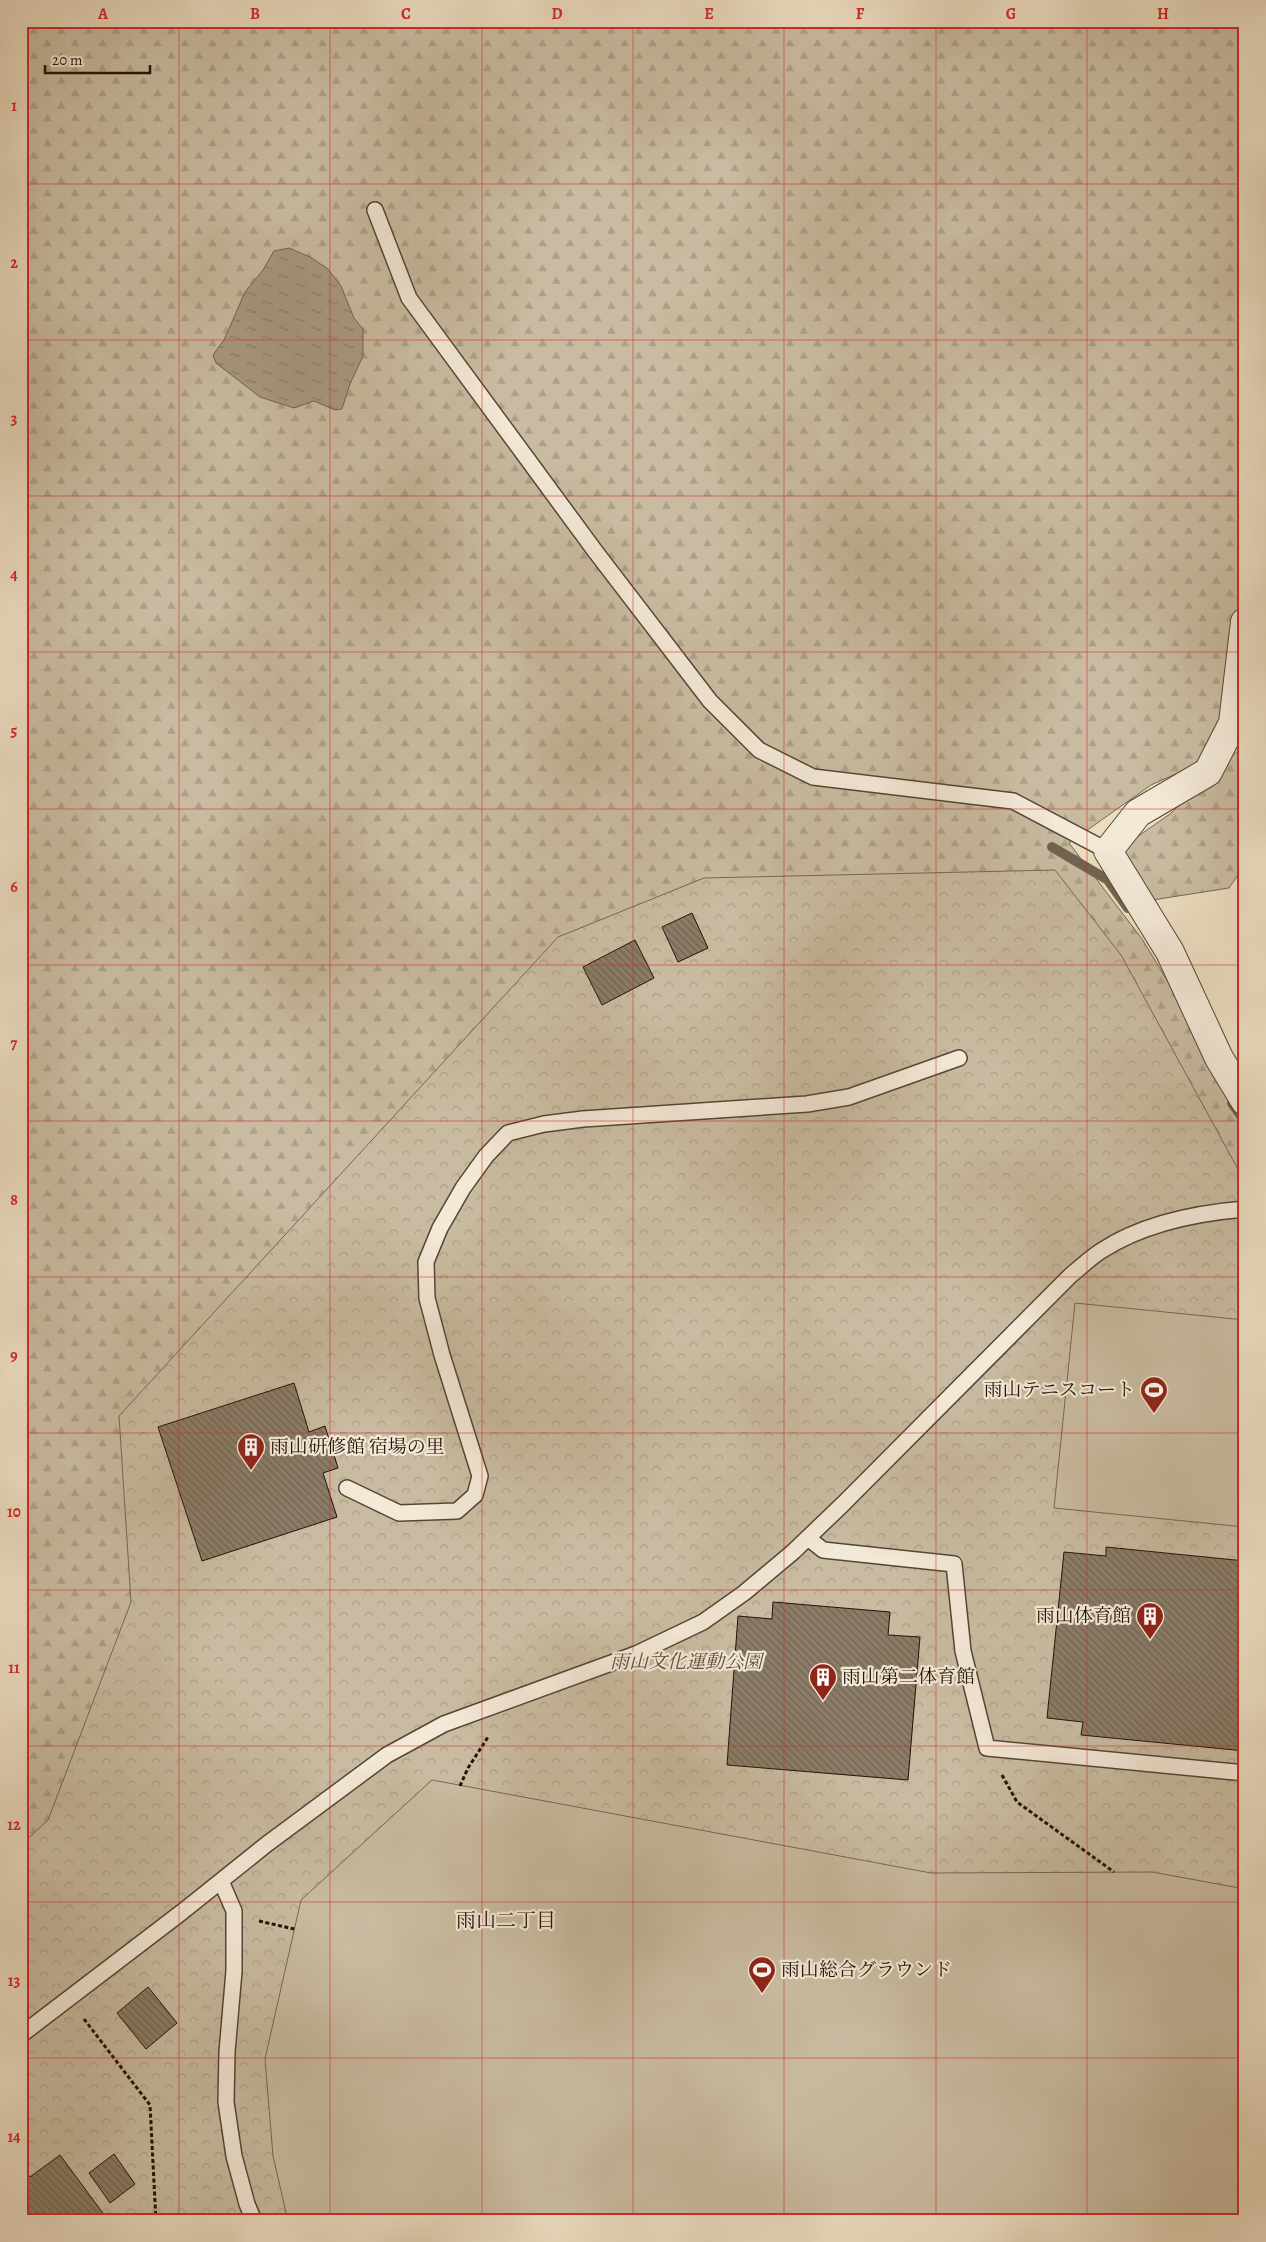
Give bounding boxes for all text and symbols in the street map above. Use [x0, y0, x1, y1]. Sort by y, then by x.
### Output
text: A [97, 3, 109, 25]
text: B [250, 3, 260, 25]
text: C [401, 3, 411, 25]
text: D [551, 3, 563, 25]
text: E [704, 3, 714, 25]
text: F [856, 3, 865, 25]
text: G [1006, 3, 1016, 25]
text: H [1157, 3, 1169, 25]
scale bar [45, 42, 150, 74]
text: 20 m [52, 50, 83, 70]
text: 1 [11, 95, 17, 117]
text: 2 [10, 252, 18, 274]
text: 3 [11, 408, 18, 430]
text: 4 [10, 564, 18, 586]
text: 5 [11, 720, 18, 742]
text: 6 [10, 876, 18, 898]
text: 7 [11, 1033, 18, 1055]
text: 8 [10, 1189, 18, 1211]
text: 9 [10, 1345, 18, 1367]
sports icon: 雨山テニスコート [1139, 1375, 1169, 1414]
place label: 雨山テニスコート [984, 1377, 1135, 1403]
building icon: 雨山研修館 宿場の里 [236, 1432, 266, 1471]
place label: 雨山研修館 宿場の里 [270, 1434, 445, 1460]
text: 10 [7, 1501, 21, 1523]
building icon: 雨山体育館 [1135, 1601, 1165, 1640]
place label: 雨山体育館 [1036, 1603, 1131, 1629]
park label: 雨山文化運動公園 [610, 1649, 765, 1675]
text: 11 [8, 1657, 20, 1679]
building icon: 雨山第二体育館 [808, 1662, 838, 1701]
place label: 雨山第二体育館 [842, 1664, 975, 1690]
text: 12 [7, 1814, 21, 1836]
district label: 雨山二丁目 [456, 1907, 556, 1934]
sports icon: 雨山総合グラウンド [747, 1955, 777, 1994]
place label: 雨山総合グラウンド [781, 1957, 952, 1983]
text: 13 [8, 1970, 20, 1992]
text: 14 [7, 2126, 21, 2148]

